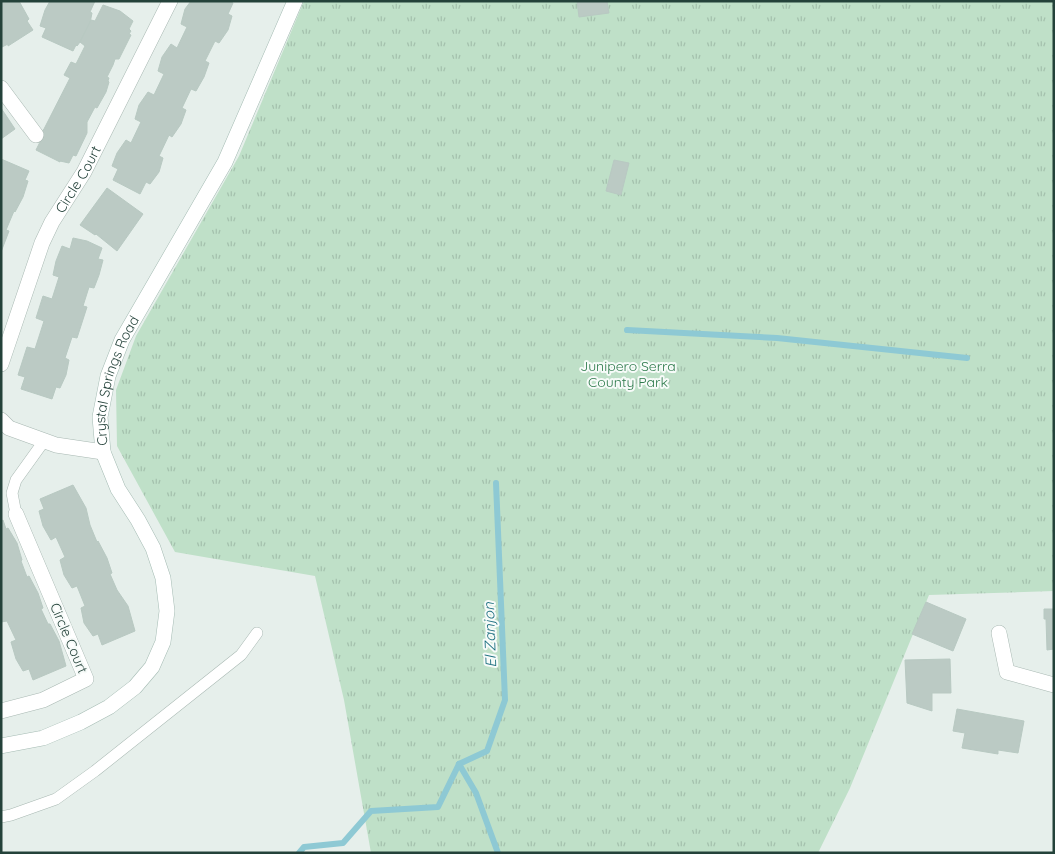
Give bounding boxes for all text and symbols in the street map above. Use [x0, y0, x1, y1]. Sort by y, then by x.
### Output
street label: Circle Court [51, 143, 105, 216]
street label: Crystal Springs Road [91, 312, 143, 447]
park label: Junipero Serra County Park [580, 357, 676, 391]
street label: Circle Court [46, 600, 92, 676]
water label: El Zanjon [479, 602, 500, 668]

